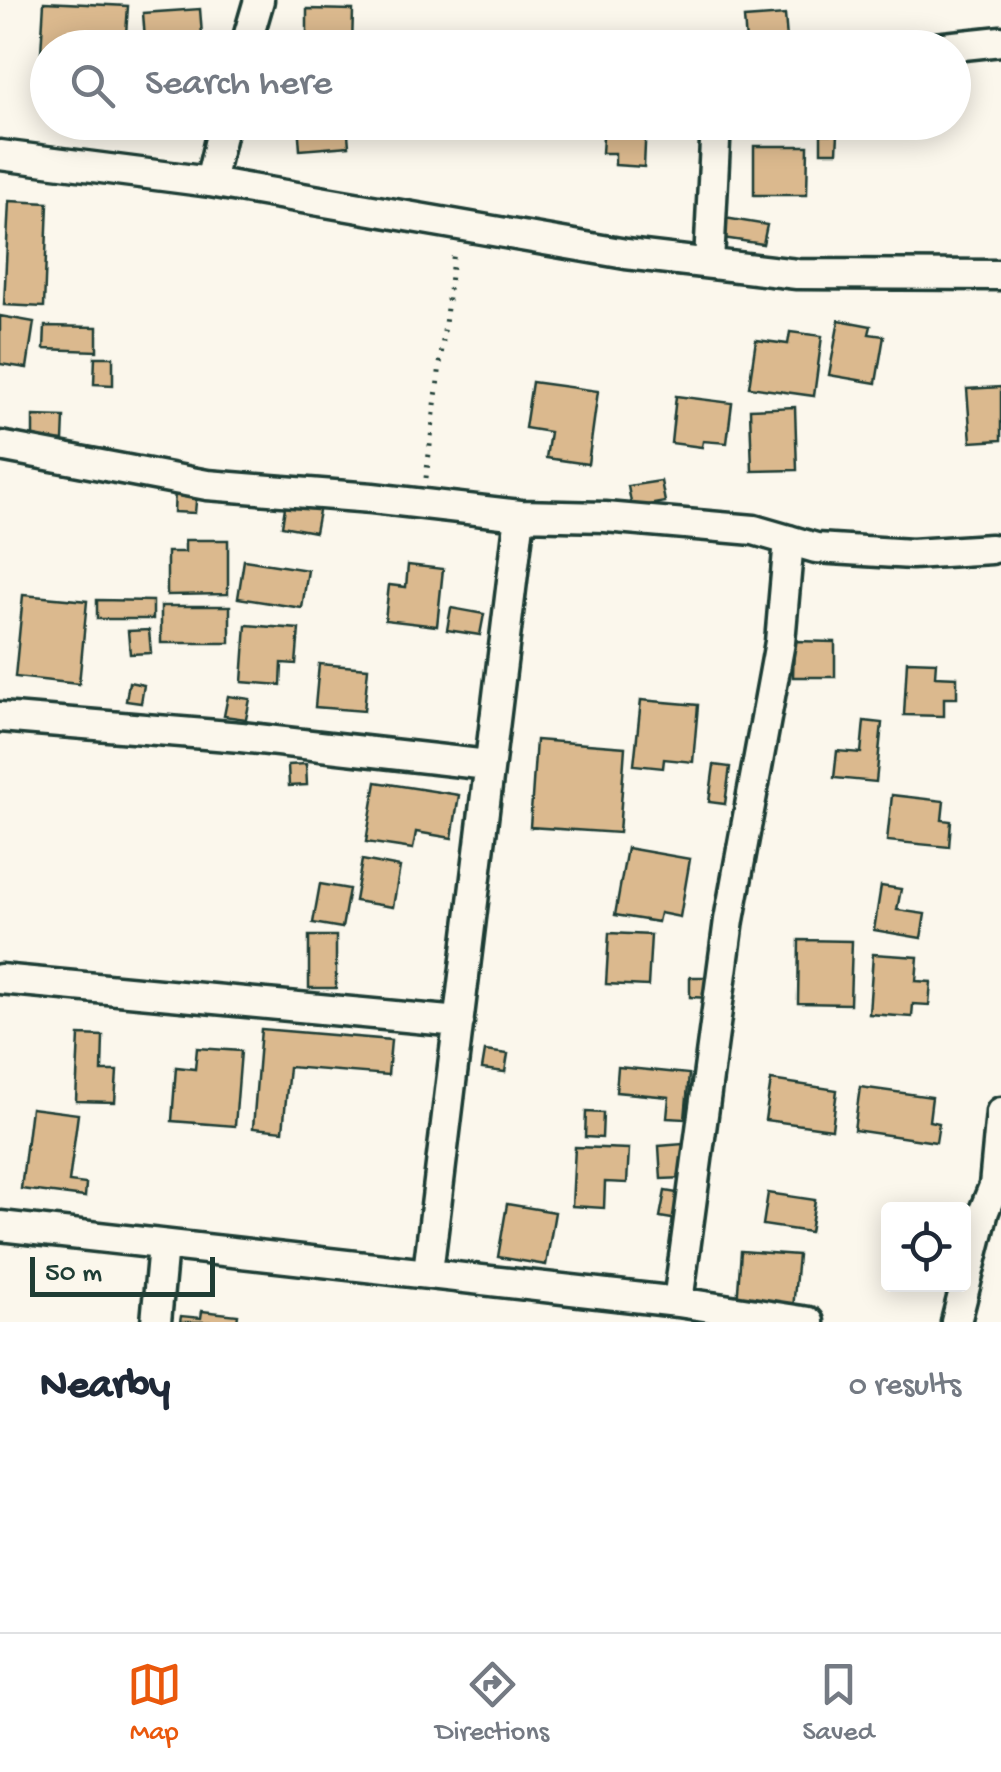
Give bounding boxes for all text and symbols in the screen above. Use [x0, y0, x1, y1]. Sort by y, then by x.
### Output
search box [30, 30, 971, 140]
icon: search [65, 58, 120, 113]
text: Search here [145, 63, 332, 107]
map controls [881, 1202, 971, 1292]
button: locate [881, 1202, 971, 1292]
scale bar [30, 1252, 215, 1296]
text: 50 m [45, 1258, 102, 1291]
text: Nearby [40, 1363, 170, 1412]
text: 0 results [849, 1368, 961, 1406]
tab: Map [127, 1657, 182, 1750]
tab: Directions [435, 1657, 549, 1750]
tab: Saved [802, 1657, 874, 1750]

